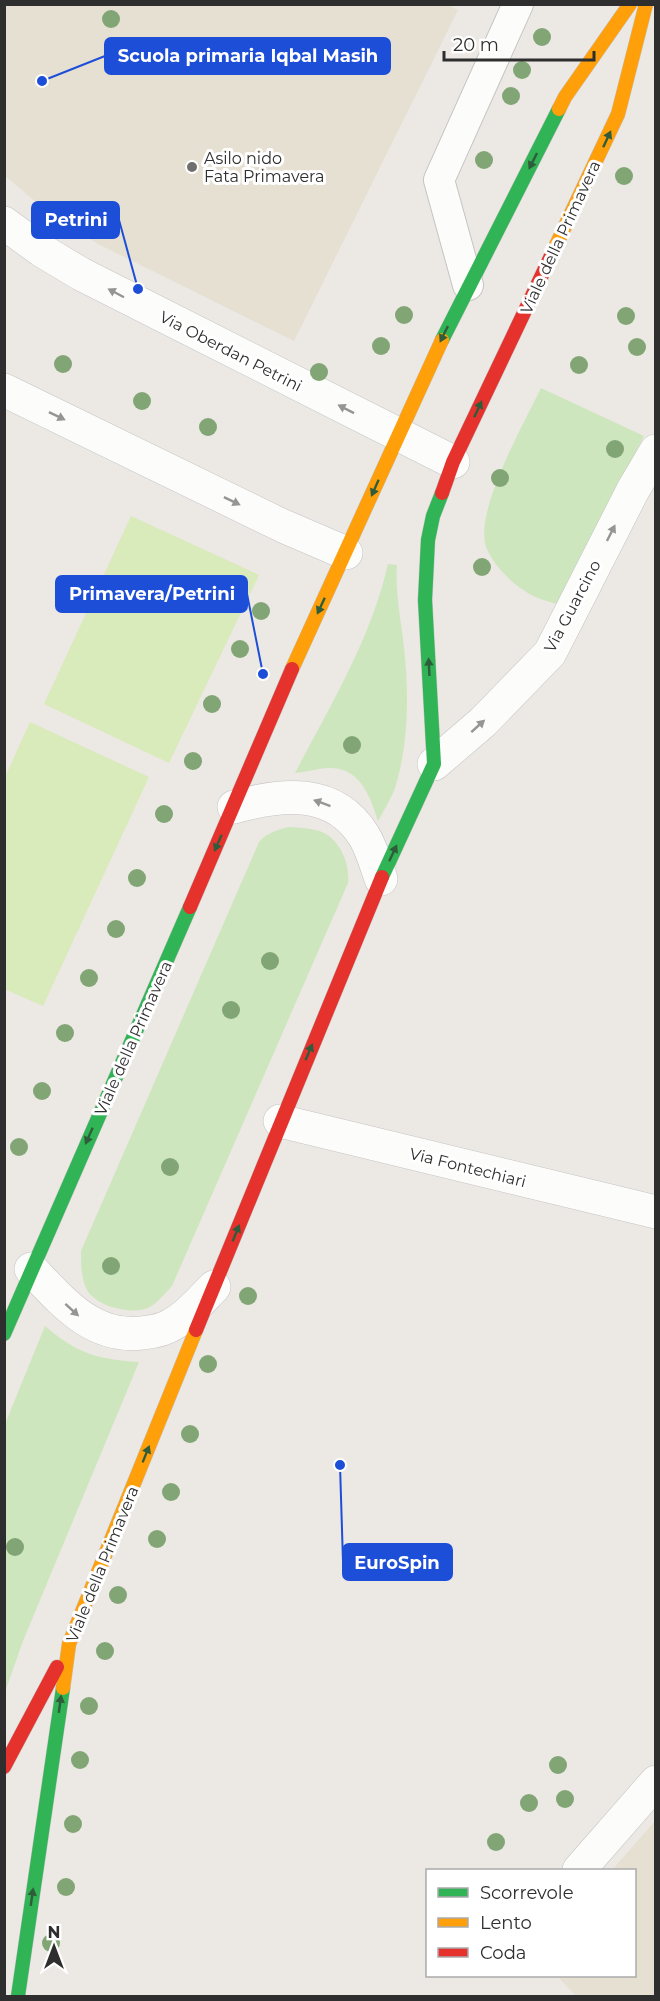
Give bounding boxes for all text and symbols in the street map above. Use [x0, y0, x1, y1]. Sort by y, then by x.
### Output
scale bar [444, 24, 594, 62]
text: 20 m [453, 34, 499, 56]
callout: Scuola primaria Iqbal Masih [105, 38, 390, 74]
text: Scuola primaria Iqbal Masih [118, 45, 378, 67]
one-way arrow [602, 130, 611, 147]
place label: Asilo nido Fata Primavera [204, 149, 324, 186]
one-way arrow [528, 152, 538, 169]
street label: Viale della Primavera [517, 158, 604, 317]
marker: Asilo nido Fata Primavera [185, 160, 199, 174]
callout: Petrini [32, 202, 119, 238]
text: Petrini [44, 209, 108, 231]
one-way arrow [107, 288, 124, 298]
street label: Via Oberdan Petrini [156, 307, 305, 396]
one-way arrow [440, 326, 449, 343]
one-way arrow [473, 401, 483, 418]
one-way arrow [338, 404, 355, 413]
one-way arrow [48, 411, 65, 420]
one-way arrow [370, 480, 380, 498]
one-way arrow [223, 496, 241, 506]
one-way arrow [606, 524, 616, 541]
street label: Via Guarcino [540, 557, 605, 656]
callout: Primavera/Petrini [56, 576, 247, 612]
text: Primavera/Petrini [69, 583, 235, 605]
one-way arrow [317, 598, 326, 615]
one-way arrow [424, 658, 433, 677]
one-way arrow [471, 719, 486, 733]
one-way arrow [313, 797, 331, 807]
one-way arrow [213, 834, 223, 852]
one-way arrow [388, 843, 398, 861]
street label: Viale della Primavera [91, 958, 176, 1118]
one-way arrow [304, 1042, 314, 1060]
one-way arrow [84, 1128, 94, 1146]
street label: Via Fontechiari [408, 1144, 528, 1191]
one-way arrow [231, 1223, 241, 1241]
one-way arrow [64, 1304, 80, 1317]
one-way arrow [141, 1444, 151, 1462]
street label: Viale della Primavera [62, 1483, 143, 1645]
callout: EuroSpin [343, 1544, 452, 1580]
text: EuroSpin [354, 1552, 440, 1574]
one-way arrow [55, 1694, 64, 1713]
legend [426, 1869, 636, 1977]
text: Scorrevole [480, 1882, 574, 1904]
one-way arrow [28, 1887, 37, 1906]
text: Lento [480, 1912, 532, 1934]
north arrow [24, 1917, 84, 1977]
text: N [48, 1923, 60, 1942]
text: Coda [480, 1942, 526, 1964]

